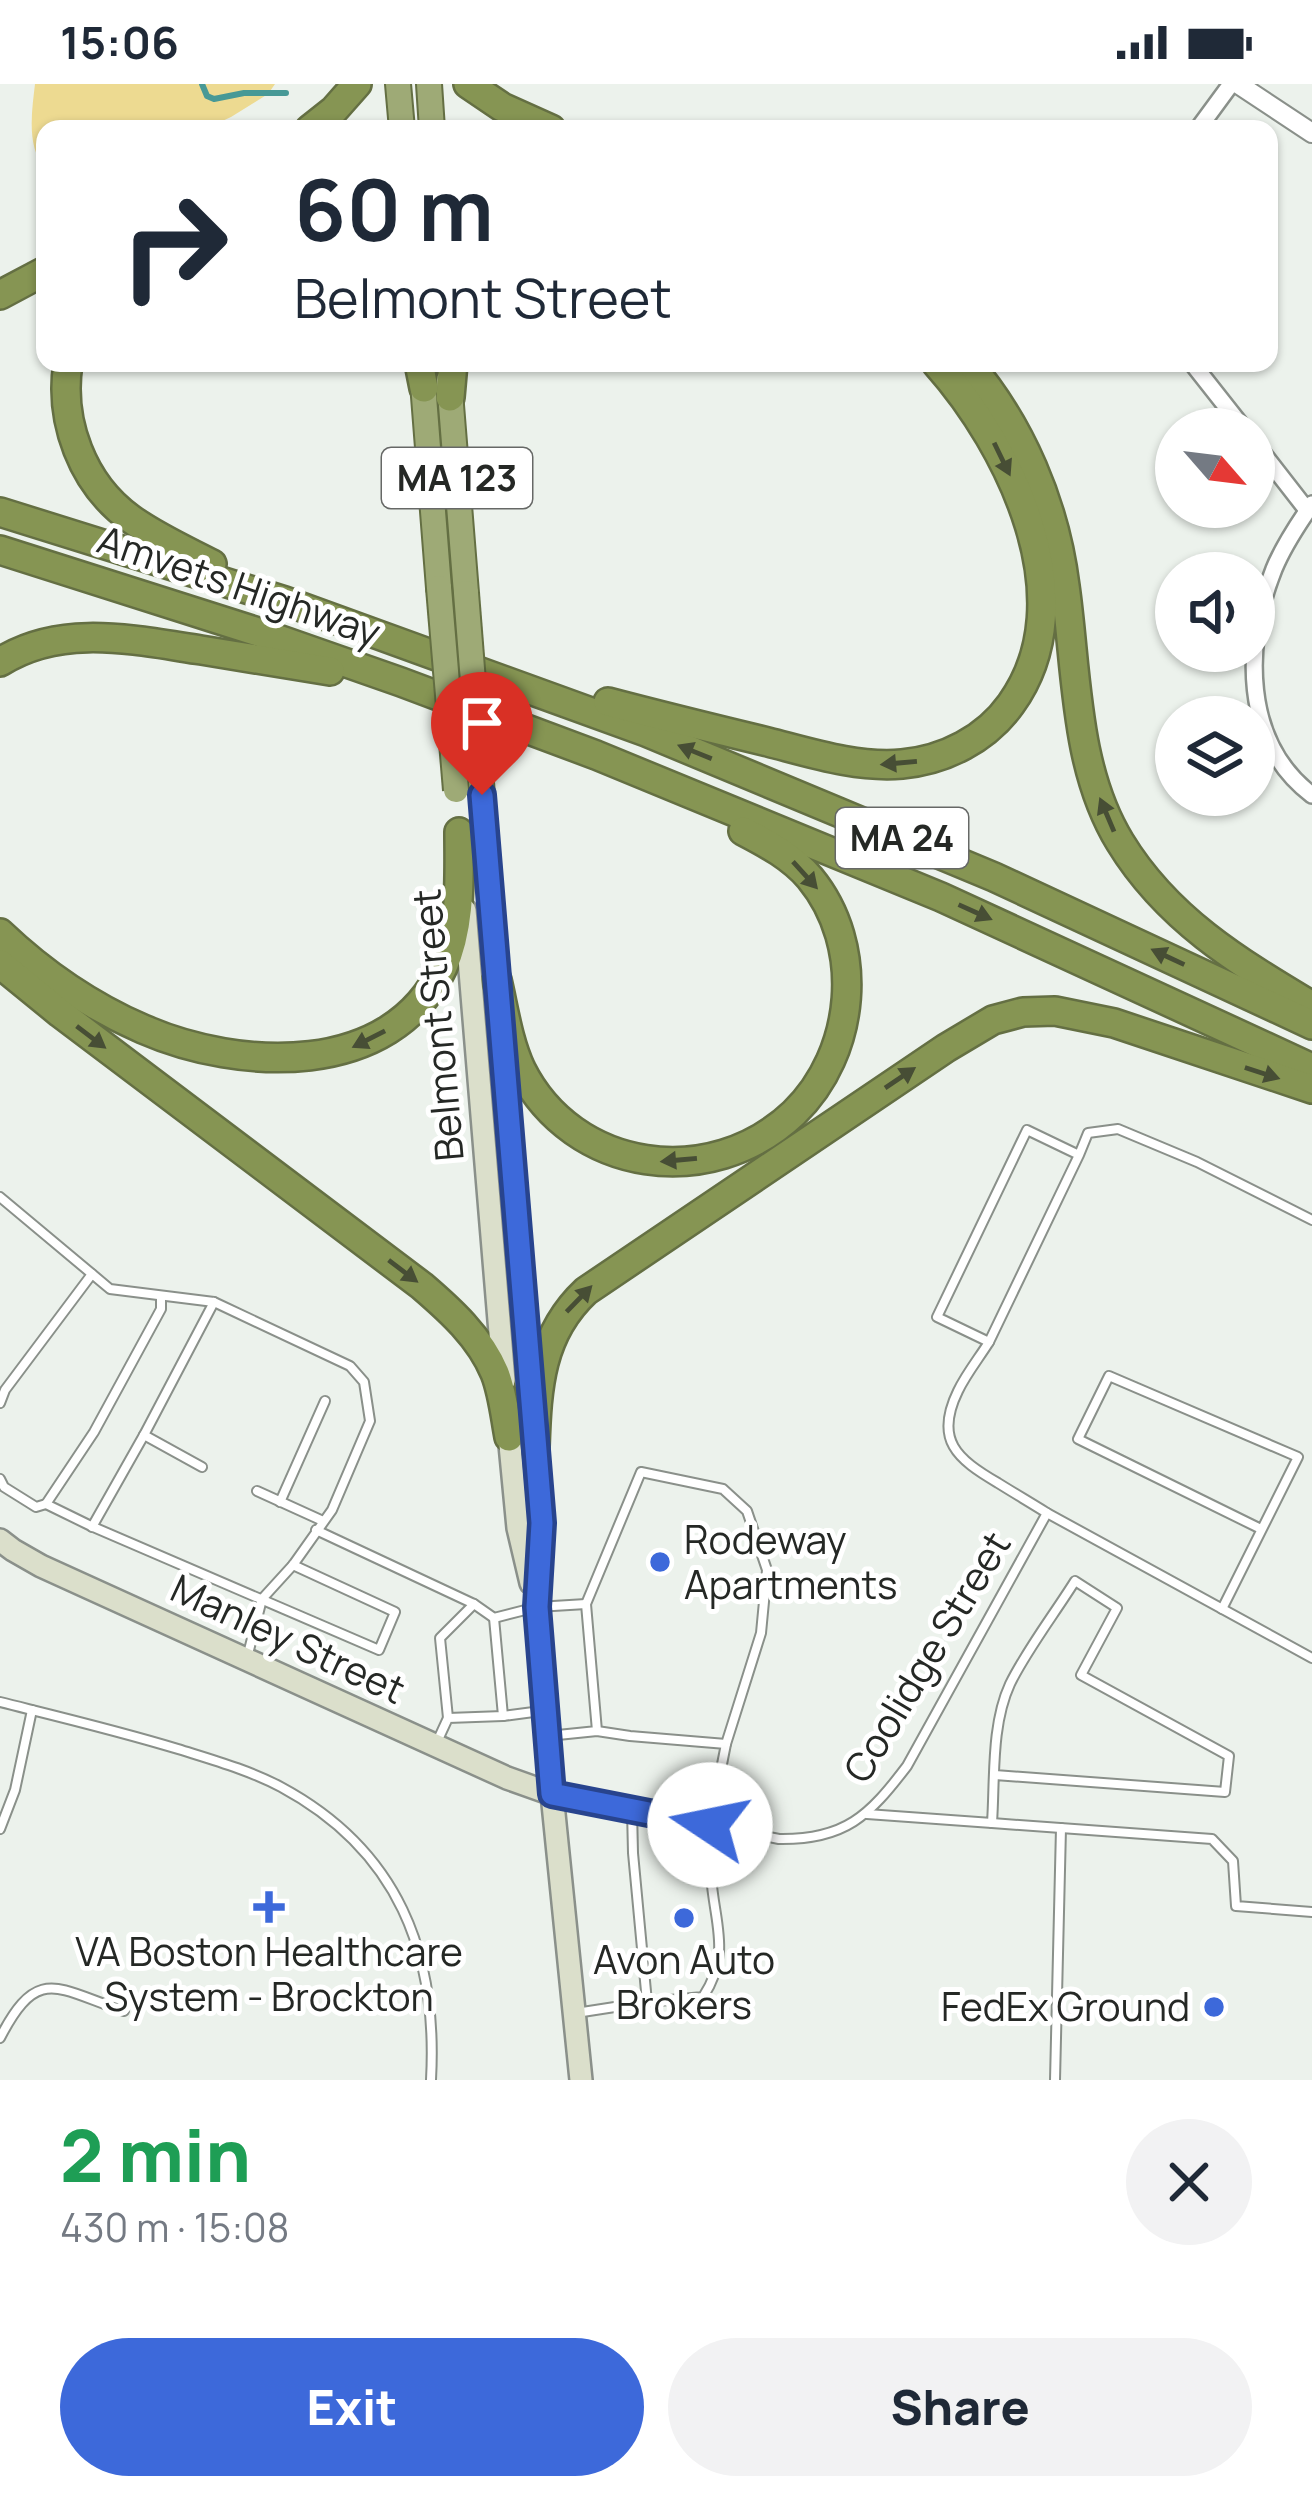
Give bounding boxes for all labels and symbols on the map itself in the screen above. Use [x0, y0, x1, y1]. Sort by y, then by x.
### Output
north arrow [1155, 408, 1275, 528]
one-way arrow [992, 442, 1012, 477]
road number: MA 123 [382, 448, 532, 508]
street label: Amvets Highway [91, 511, 388, 659]
pin [431, 672, 533, 795]
one-way arrow [676, 742, 712, 761]
one-way arrow [880, 754, 917, 773]
one-way arrow [1097, 798, 1117, 833]
road number: MA 24 [836, 808, 968, 868]
one-way arrow [791, 860, 818, 889]
street label: Belmont Street [398, 887, 476, 1163]
one-way arrow [958, 902, 993, 922]
one-way arrow [1150, 947, 1185, 967]
one-way arrow [76, 1024, 107, 1048]
one-way arrow [351, 1029, 386, 1049]
one-way arrow [1244, 1065, 1281, 1084]
one-way arrow [883, 1068, 916, 1090]
one-way arrow [660, 1151, 697, 1170]
one-way arrow [387, 1259, 419, 1283]
one-way arrow [565, 1285, 593, 1314]
place label: Rodeway Apartments [684, 1512, 898, 1611]
street label: Coolidge Street [830, 1521, 1022, 1792]
marker: Rodeway Apartments [647, 1549, 673, 1575]
street label: Manley Street [163, 1560, 414, 1716]
position arrow [647, 1762, 773, 1888]
marker: VA Boston Healthcare System - Brockton [253, 1891, 285, 1923]
marker: Avon Auto Brokers [671, 1905, 697, 1931]
place label: VA Boston Healthcare System - Brockton [75, 1924, 463, 2023]
place label: Avon Auto Brokers [593, 1932, 775, 2031]
place label: FedEx Ground [941, 1979, 1190, 2033]
marker: FedEx Ground [1201, 1994, 1227, 2020]

